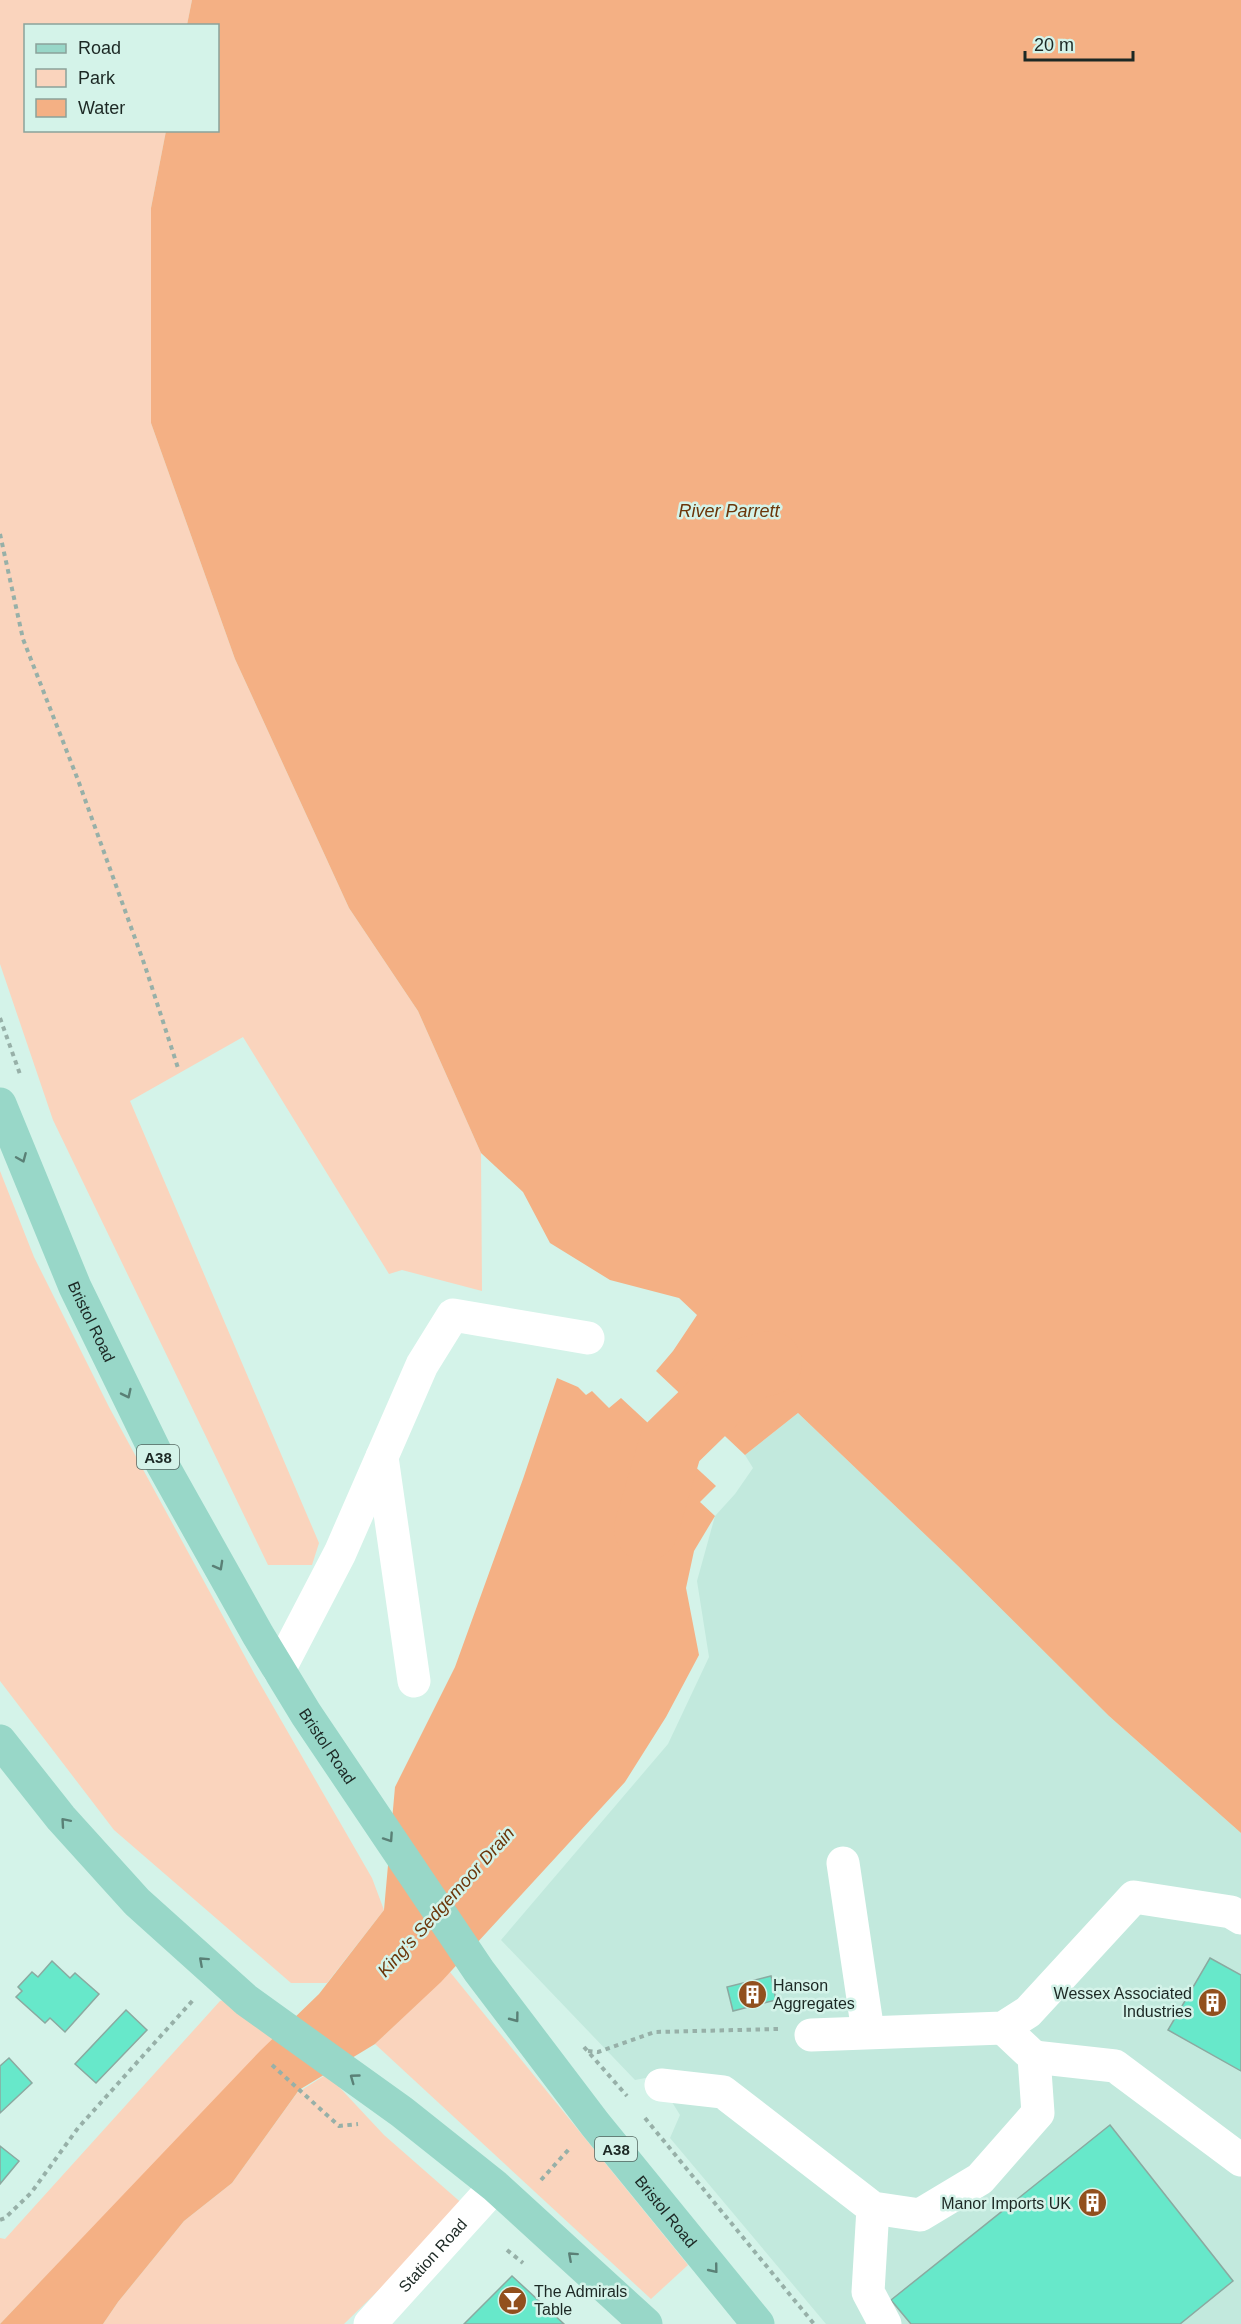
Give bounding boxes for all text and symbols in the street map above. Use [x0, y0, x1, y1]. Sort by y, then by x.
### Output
legend [24, 24, 219, 132]
scale bar [1025, 24, 1133, 62]
text: 20 m [1034, 35, 1074, 55]
text: Road [78, 38, 121, 58]
text: Park [78, 68, 116, 88]
text: Water [78, 98, 125, 118]
water label: River Parrett [678, 501, 781, 521]
one-way arrow [15, 1152, 27, 1163]
street label: Bristol Road [65, 1279, 119, 1364]
one-way arrow [120, 1387, 132, 1398]
road number: A38 [137, 1445, 179, 1469]
one-way arrow [212, 1559, 223, 1570]
street label: Bristol Road [296, 1705, 359, 1787]
one-way arrow [62, 1818, 73, 1829]
water label: King's Sedgemoor Drain [373, 1823, 519, 1981]
one-way arrow [382, 1831, 393, 1842]
one-way arrow [199, 1957, 210, 1968]
place label: Hanson Aggregates [773, 1977, 855, 2012]
building icon: Hanson Aggregates [736, 1978, 768, 2010]
place label: Wessex Associated Industries [1054, 1985, 1192, 2020]
building icon: Wessex Associated Industries [1197, 1986, 1229, 2018]
one-way arrow [507, 2011, 518, 2022]
one-way arrow [350, 2074, 361, 2085]
road number: A38 [595, 2137, 637, 2161]
street label: Bristol Road [632, 2172, 700, 2250]
building icon: Manor Imports UK [1076, 2187, 1108, 2219]
place label: Manor Imports UK [941, 2195, 1071, 2212]
street label: Station Road [395, 2215, 470, 2295]
one-way arrow [568, 2252, 579, 2263]
one-way arrow [706, 2263, 717, 2274]
place label: The Admirals Table [534, 2283, 627, 2318]
bar icon: The Admirals Table [497, 2284, 529, 2316]

